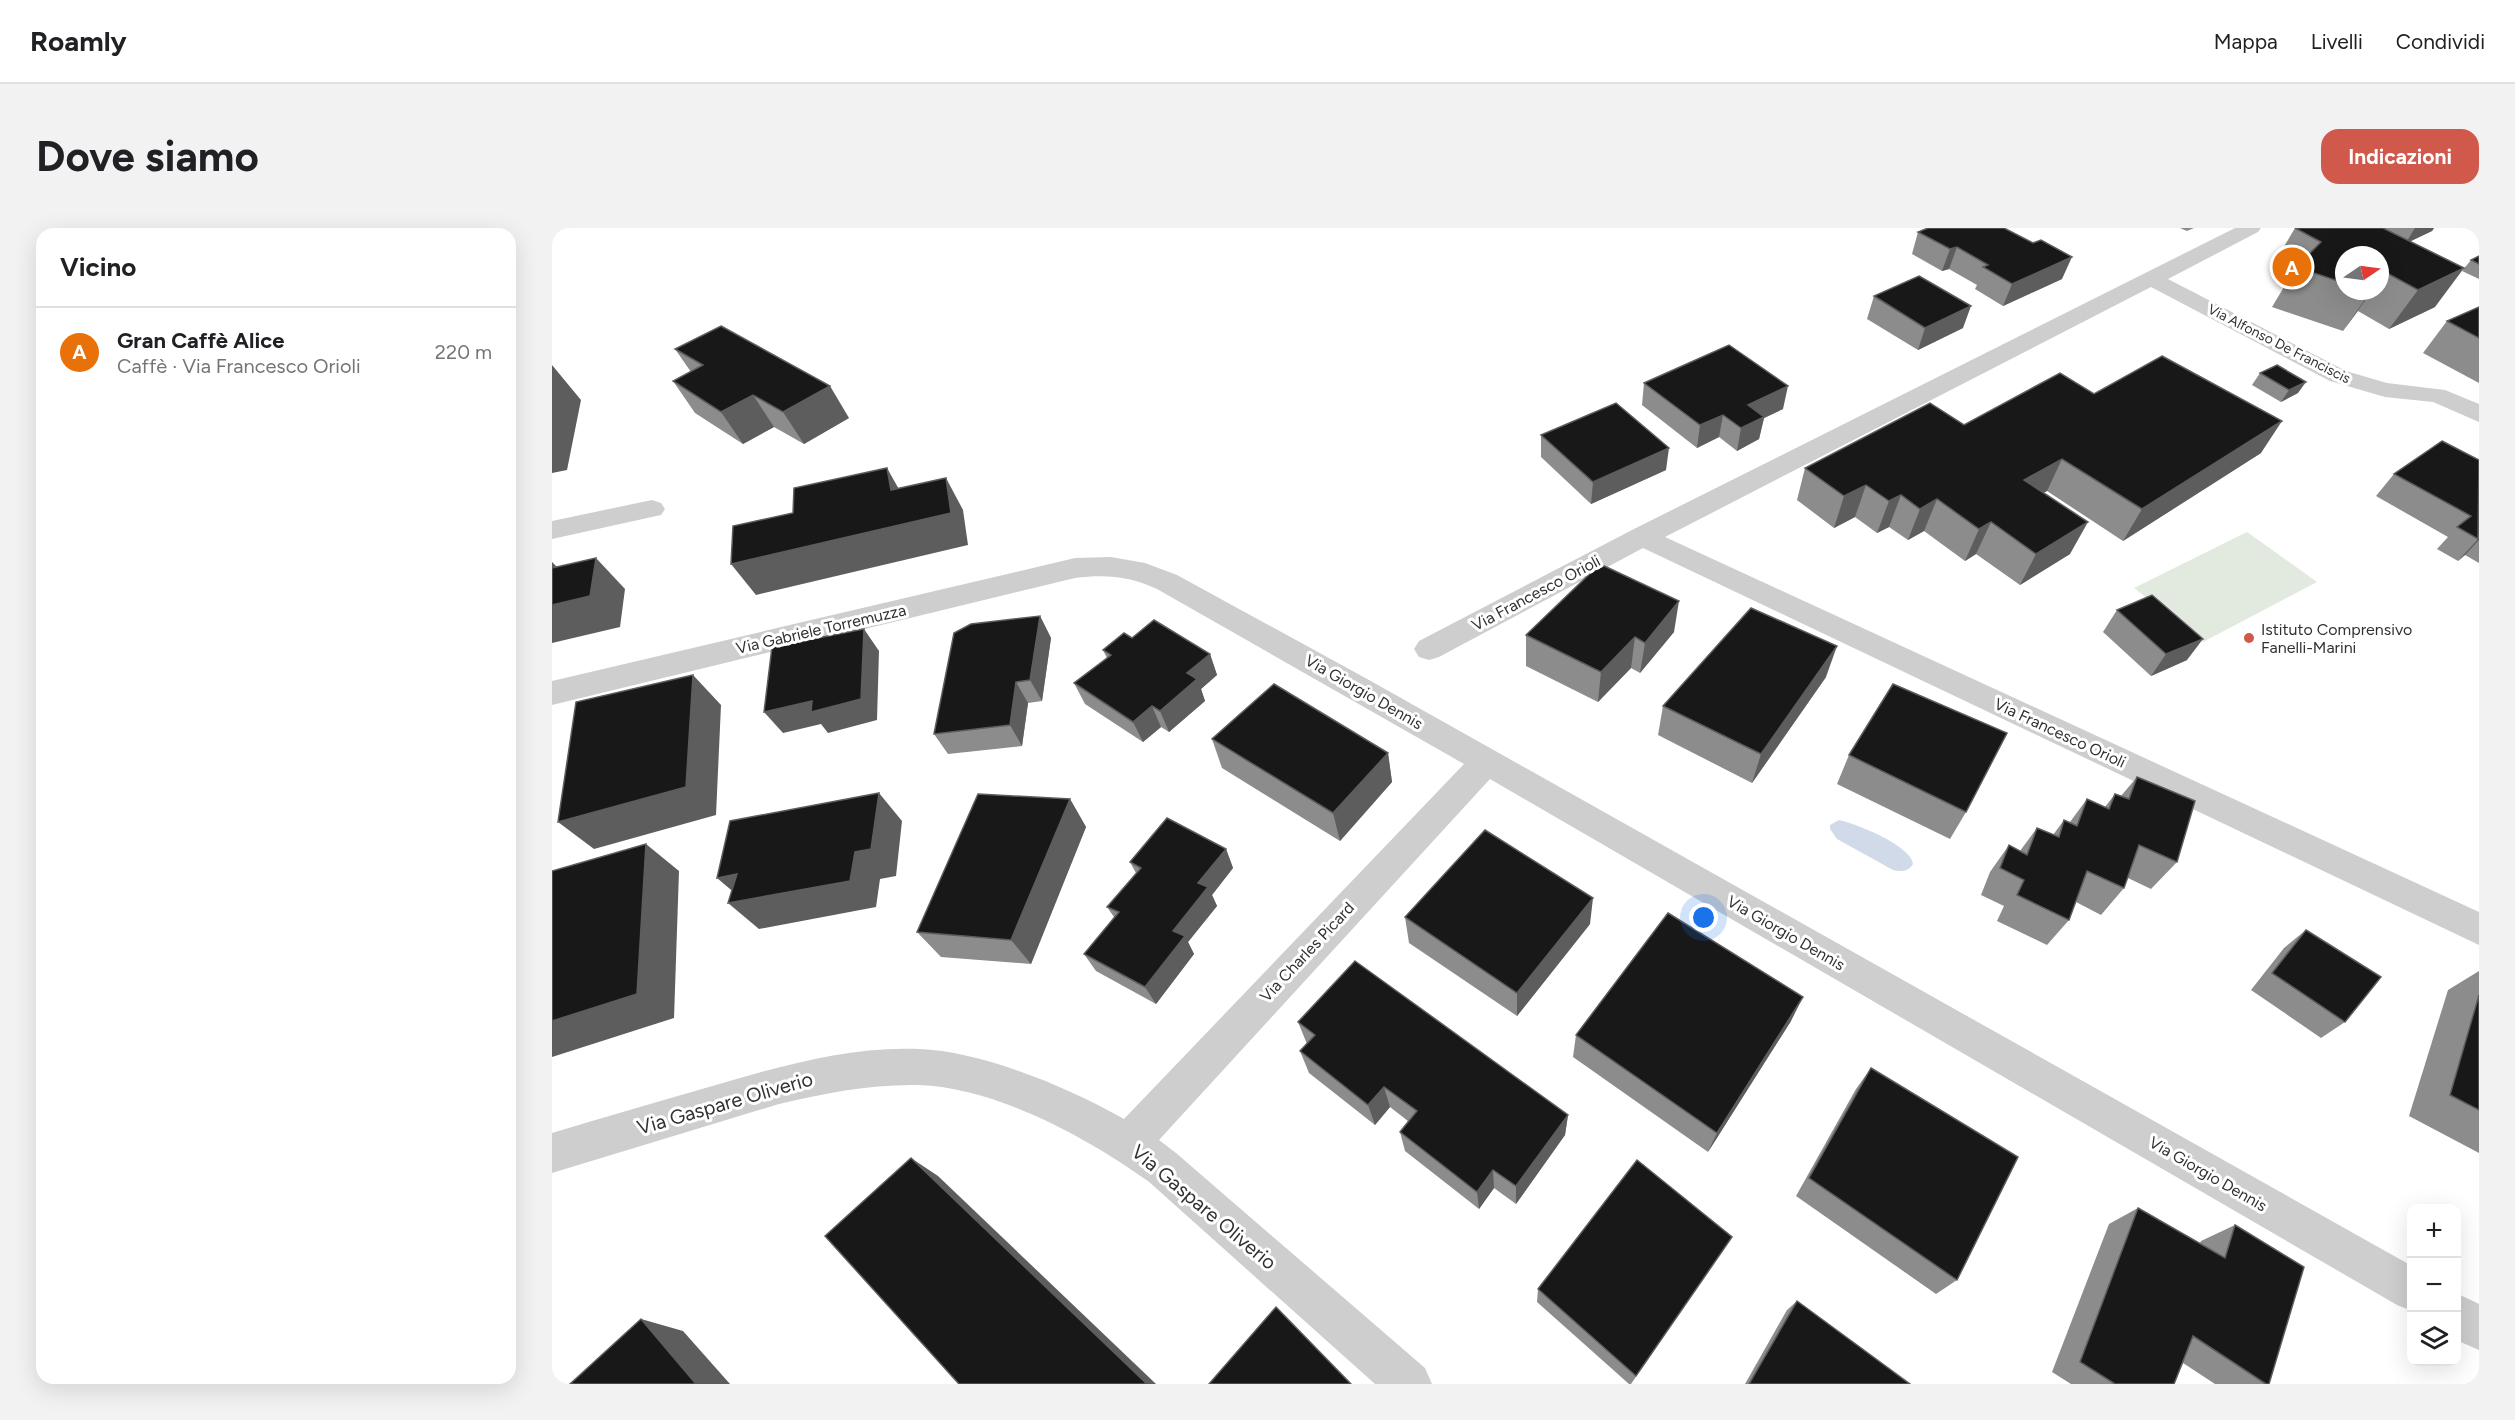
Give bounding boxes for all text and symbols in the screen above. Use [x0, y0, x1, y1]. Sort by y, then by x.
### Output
text: Roamly [30, 24, 127, 58]
text: Mappa [2214, 29, 2278, 54]
text: Livelli [2311, 29, 2363, 54]
text: Condividi [2396, 29, 2485, 54]
button: Indicazioni [2321, 129, 2479, 184]
text: Dove siamo [36, 131, 259, 182]
pin: A [2272, 244, 2312, 290]
north arrow [2335, 246, 2389, 300]
text: Vicino [60, 251, 136, 283]
street label: Via Alfonso De Franciscis [2205, 301, 2353, 387]
text: Gran Caffè Alice [117, 327, 284, 354]
text: A [72, 340, 87, 364]
text: 220 m [435, 340, 492, 364]
text: Caffè · Via Francesco Orioli [117, 354, 361, 378]
street label: Via Francesco Orioli [1469, 551, 1603, 635]
street label: Via Gabriele Torremuzza [734, 600, 908, 658]
place label: Istituto Comprensivo Fanelli-Marini [2261, 620, 2412, 657]
marker: Istituto Comprensivo Fanelli-Marini [2242, 631, 2256, 645]
street label: Via Giorgio Dennis [1302, 651, 1426, 733]
street label: Via Francesco Orioli [1991, 694, 2129, 772]
street label: Via Giorgio Dennis [1724, 892, 1848, 974]
street label: Via Charles Picard [1256, 898, 1358, 1006]
your location [1689, 903, 1718, 932]
street label: Via Gaspare Oliverio [634, 1066, 816, 1140]
street label: Via Giorgio Dennis [2146, 1133, 2270, 1215]
street label: Via Gaspare Oliverio [1127, 1139, 1281, 1275]
map controls [2407, 1204, 2461, 1366]
button: + [2407, 1204, 2461, 1258]
button: − [2407, 1258, 2461, 1312]
button: layers [2407, 1312, 2461, 1366]

